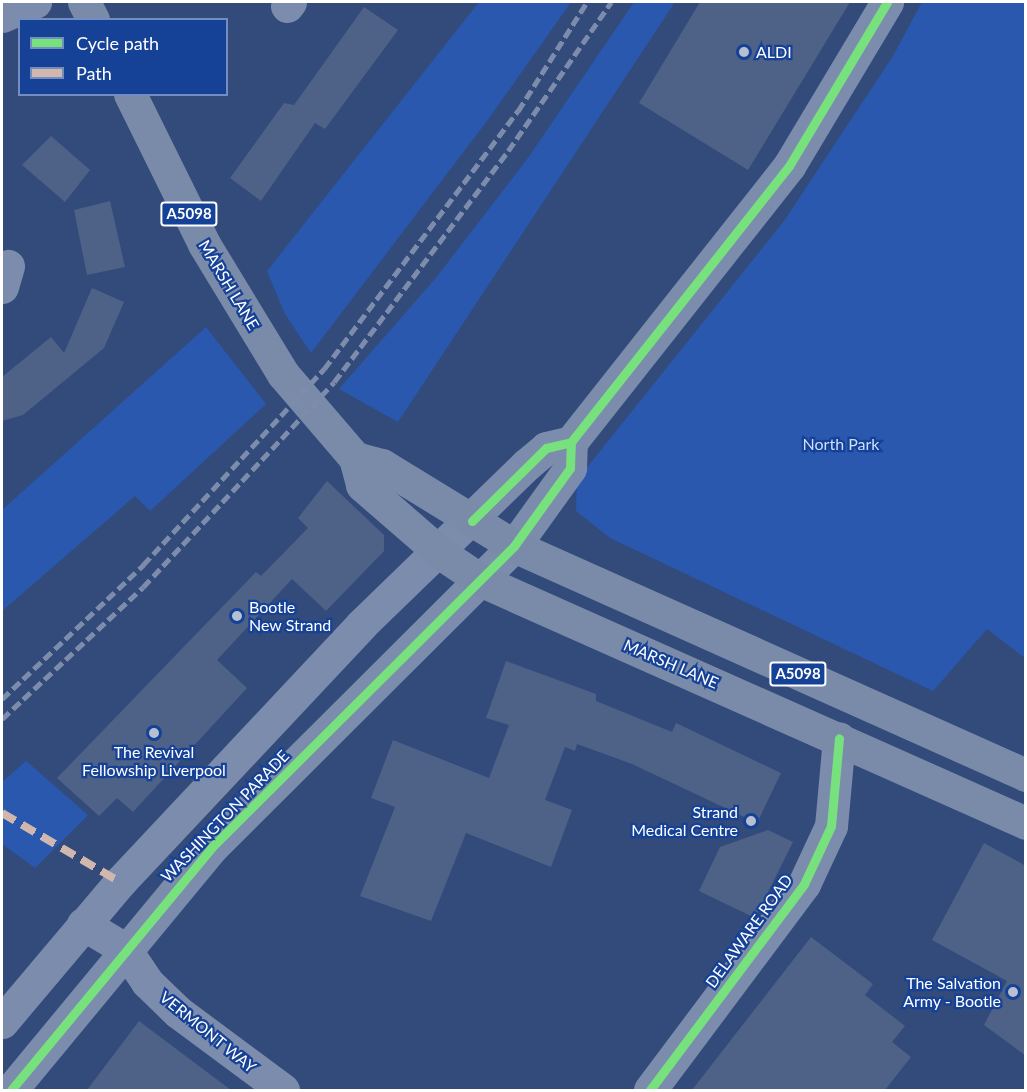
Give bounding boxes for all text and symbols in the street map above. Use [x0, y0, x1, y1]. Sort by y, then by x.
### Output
legend [18, 18, 228, 96]
text: Cycle path [76, 32, 159, 54]
place label: ALDI [756, 42, 792, 62]
marker: ALDI [737, 45, 751, 59]
text: Path [76, 62, 112, 84]
road number: A5098 [159, 202, 219, 226]
street label: MARSH LANE [195, 237, 263, 333]
park label: North Park [803, 434, 879, 454]
place label: Bootle New Strand [249, 597, 332, 635]
marker: Bootle New Strand [230, 609, 244, 623]
street label: MARSH LANE [621, 635, 721, 693]
road number: A5098 [768, 662, 828, 686]
marker: The Revival Fellowship Liverpool [147, 726, 161, 740]
place label: The Revival Fellowship Liverpool [82, 742, 226, 780]
street label: WASHINGTON PARADE [157, 746, 293, 886]
place label: Strand Medical Centre [631, 802, 738, 840]
marker: Strand Medical Centre [742, 812, 760, 830]
street label: DELAWARE ROAD [701, 871, 797, 991]
place label: The Salvation Army - Bootle [903, 973, 1001, 1011]
marker: The Salvation Army - Bootle [1006, 985, 1020, 999]
street label: VERMONT WAY [156, 987, 260, 1077]

